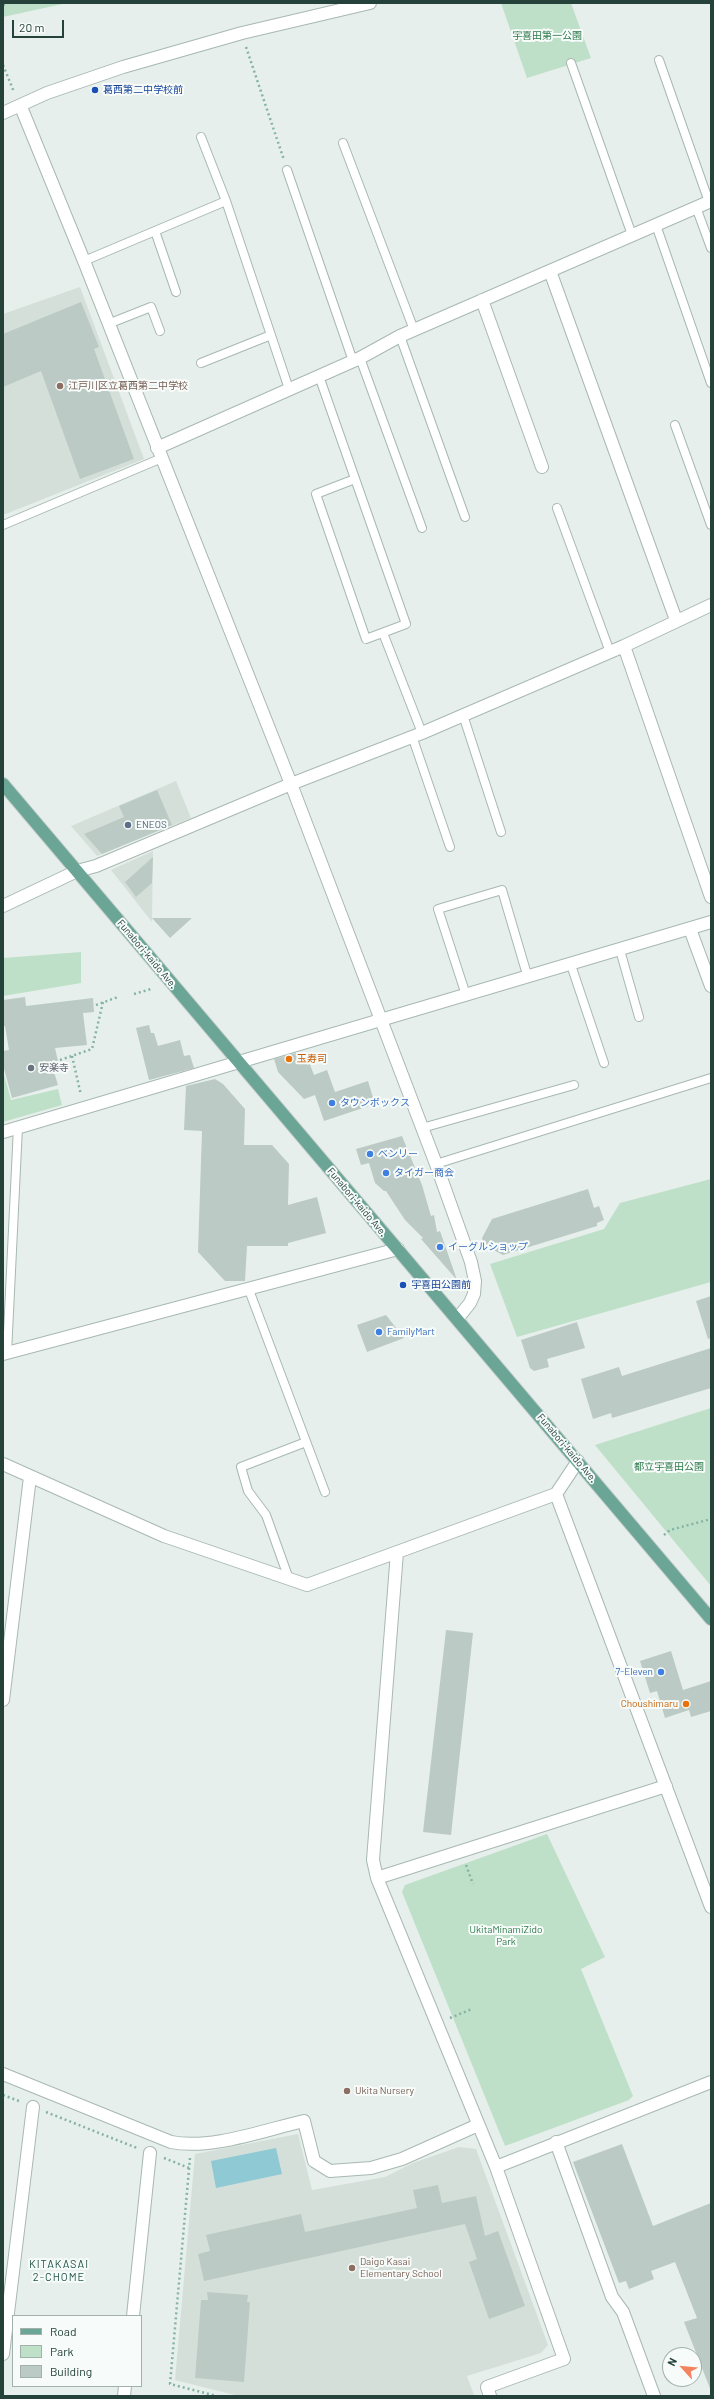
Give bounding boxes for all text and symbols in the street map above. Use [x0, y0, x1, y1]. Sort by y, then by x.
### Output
scale bar [14, 12, 66, 38]
text: 20 m [19, 20, 45, 34]
park label: 宇喜田第一公園 [512, 30, 582, 42]
place label: 葛西第二中学校前 [103, 84, 183, 96]
marker: 葛西第二中学校前 [90, 85, 100, 95]
place label: 江戸川区立葛西第二中学校 [68, 380, 188, 392]
marker: 江戸川区立葛西第二中学校 [55, 381, 65, 391]
place label: ENEOS [136, 819, 167, 831]
marker: ENEOS [123, 820, 133, 830]
street label: Funabori-kaido Ave. [115, 917, 179, 991]
place label: 玉寿司 [297, 1053, 327, 1065]
marker: 玉寿司 [284, 1054, 294, 1064]
place label: 安楽寺 [39, 1062, 69, 1074]
marker: 安楽寺 [26, 1063, 36, 1073]
place label: タウンボックス [340, 1097, 410, 1109]
marker: タウンボックス [327, 1098, 337, 1108]
place label: ベンリー [378, 1148, 418, 1160]
marker: ベンリー [365, 1149, 375, 1159]
street label: Funabori-kaido Ave. [325, 1165, 389, 1239]
place label: タイガー商会 [394, 1167, 454, 1179]
marker: タイガー商会 [381, 1168, 391, 1178]
place label: イーグルショップ [448, 1241, 528, 1253]
marker: イーグルショップ [435, 1242, 445, 1252]
place label: 宇喜田公園前 [411, 1279, 471, 1291]
marker: 宇喜田公園前 [398, 1280, 408, 1290]
place label: FamilyMart [387, 1326, 435, 1338]
marker: FamilyMart [374, 1327, 384, 1337]
street label: Funabori-kaido Ave. [535, 1411, 599, 1485]
park label: 都立宇喜田公園 [634, 1461, 704, 1473]
place label: 7-Eleven [615, 1666, 653, 1678]
marker: 7-Eleven [656, 1667, 666, 1677]
place label: Choushimaru [621, 1698, 678, 1710]
marker: Choushimaru [681, 1699, 691, 1709]
park label: UkitaMinamiZido Park [470, 1924, 542, 1948]
place label: Ukita Nursery [355, 2085, 414, 2097]
marker: Ukita Nursery [342, 2086, 352, 2096]
place label: Daigo Kasai Elementary School [360, 2256, 441, 2280]
district label: KITAKASAI 2-CHOME [29, 2257, 89, 2283]
marker: Daigo Kasai Elementary School [347, 2263, 357, 2273]
legend [12, 2315, 142, 2387]
text: Road [50, 2324, 77, 2338]
text: Park [50, 2344, 74, 2358]
north arrow [662, 2347, 702, 2387]
text: N [664, 2356, 679, 2368]
text: Building [50, 2364, 92, 2378]

